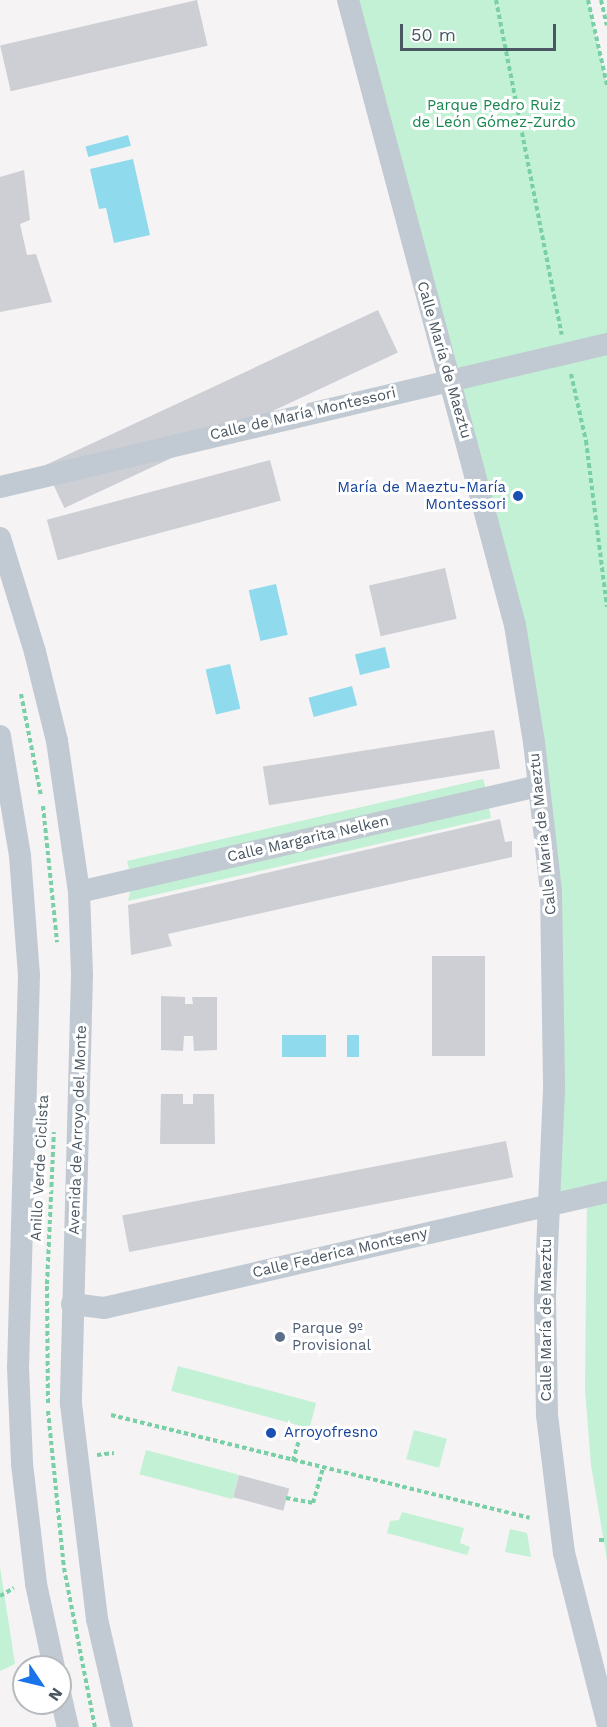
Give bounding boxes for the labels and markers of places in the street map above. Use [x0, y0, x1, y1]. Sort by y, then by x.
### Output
place label: María de Maeztu-María Montessori [337, 478, 506, 513]
marker: María de Maeztu-María Montessori [511, 489, 525, 503]
place label: Parque 9º Provisional [292, 1319, 371, 1354]
marker: Parque 9º Provisional [273, 1330, 287, 1344]
marker: Arroyofresno [262, 1424, 280, 1442]
place label: Arroyofresno [284, 1424, 378, 1442]

